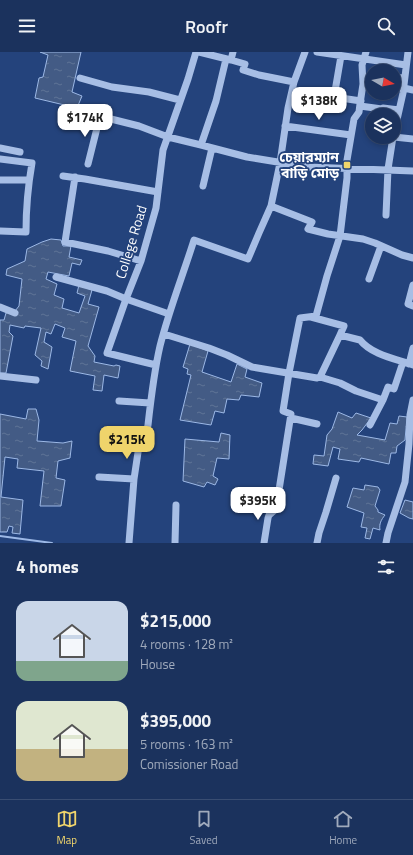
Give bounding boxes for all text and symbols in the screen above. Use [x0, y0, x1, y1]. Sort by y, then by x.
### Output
text: Roofr [185, 13, 228, 40]
icon: menu [16, 15, 38, 37]
icon: search [375, 15, 397, 37]
north arrow [365, 64, 401, 100]
map controls [365, 64, 401, 144]
pin: $138K [291, 87, 347, 121]
text: $138K [301, 90, 337, 110]
pin: $174K [57, 104, 113, 138]
text: $174K [67, 107, 103, 127]
button: layers [365, 108, 401, 144]
place label: চেয়ারম্যান বাড়ি মোড় [279, 146, 340, 183]
marker: চেয়ারম্যান বাড়ি মোড় [342, 160, 352, 170]
street label: College Road [109, 202, 152, 281]
pin: $215K [99, 426, 155, 460]
text: $215K [109, 429, 145, 449]
pin: $395K [230, 487, 286, 521]
text: $395K [240, 490, 276, 510]
text: 4 homes [16, 554, 79, 580]
icon: filters [375, 556, 397, 578]
text: $215,000 [140, 608, 211, 634]
icon: home [48, 617, 96, 665]
text: 4 rooms · 128 m² [140, 634, 233, 654]
text: House [140, 654, 175, 674]
text: $395,000 [140, 708, 211, 734]
icon: home [48, 717, 96, 765]
text: 5 rooms · 163 m² [140, 734, 233, 754]
text: Comissioner Road [140, 754, 238, 774]
tab: Map [56, 808, 78, 848]
tab: Saved [190, 808, 218, 848]
tab: Home [329, 808, 357, 848]

